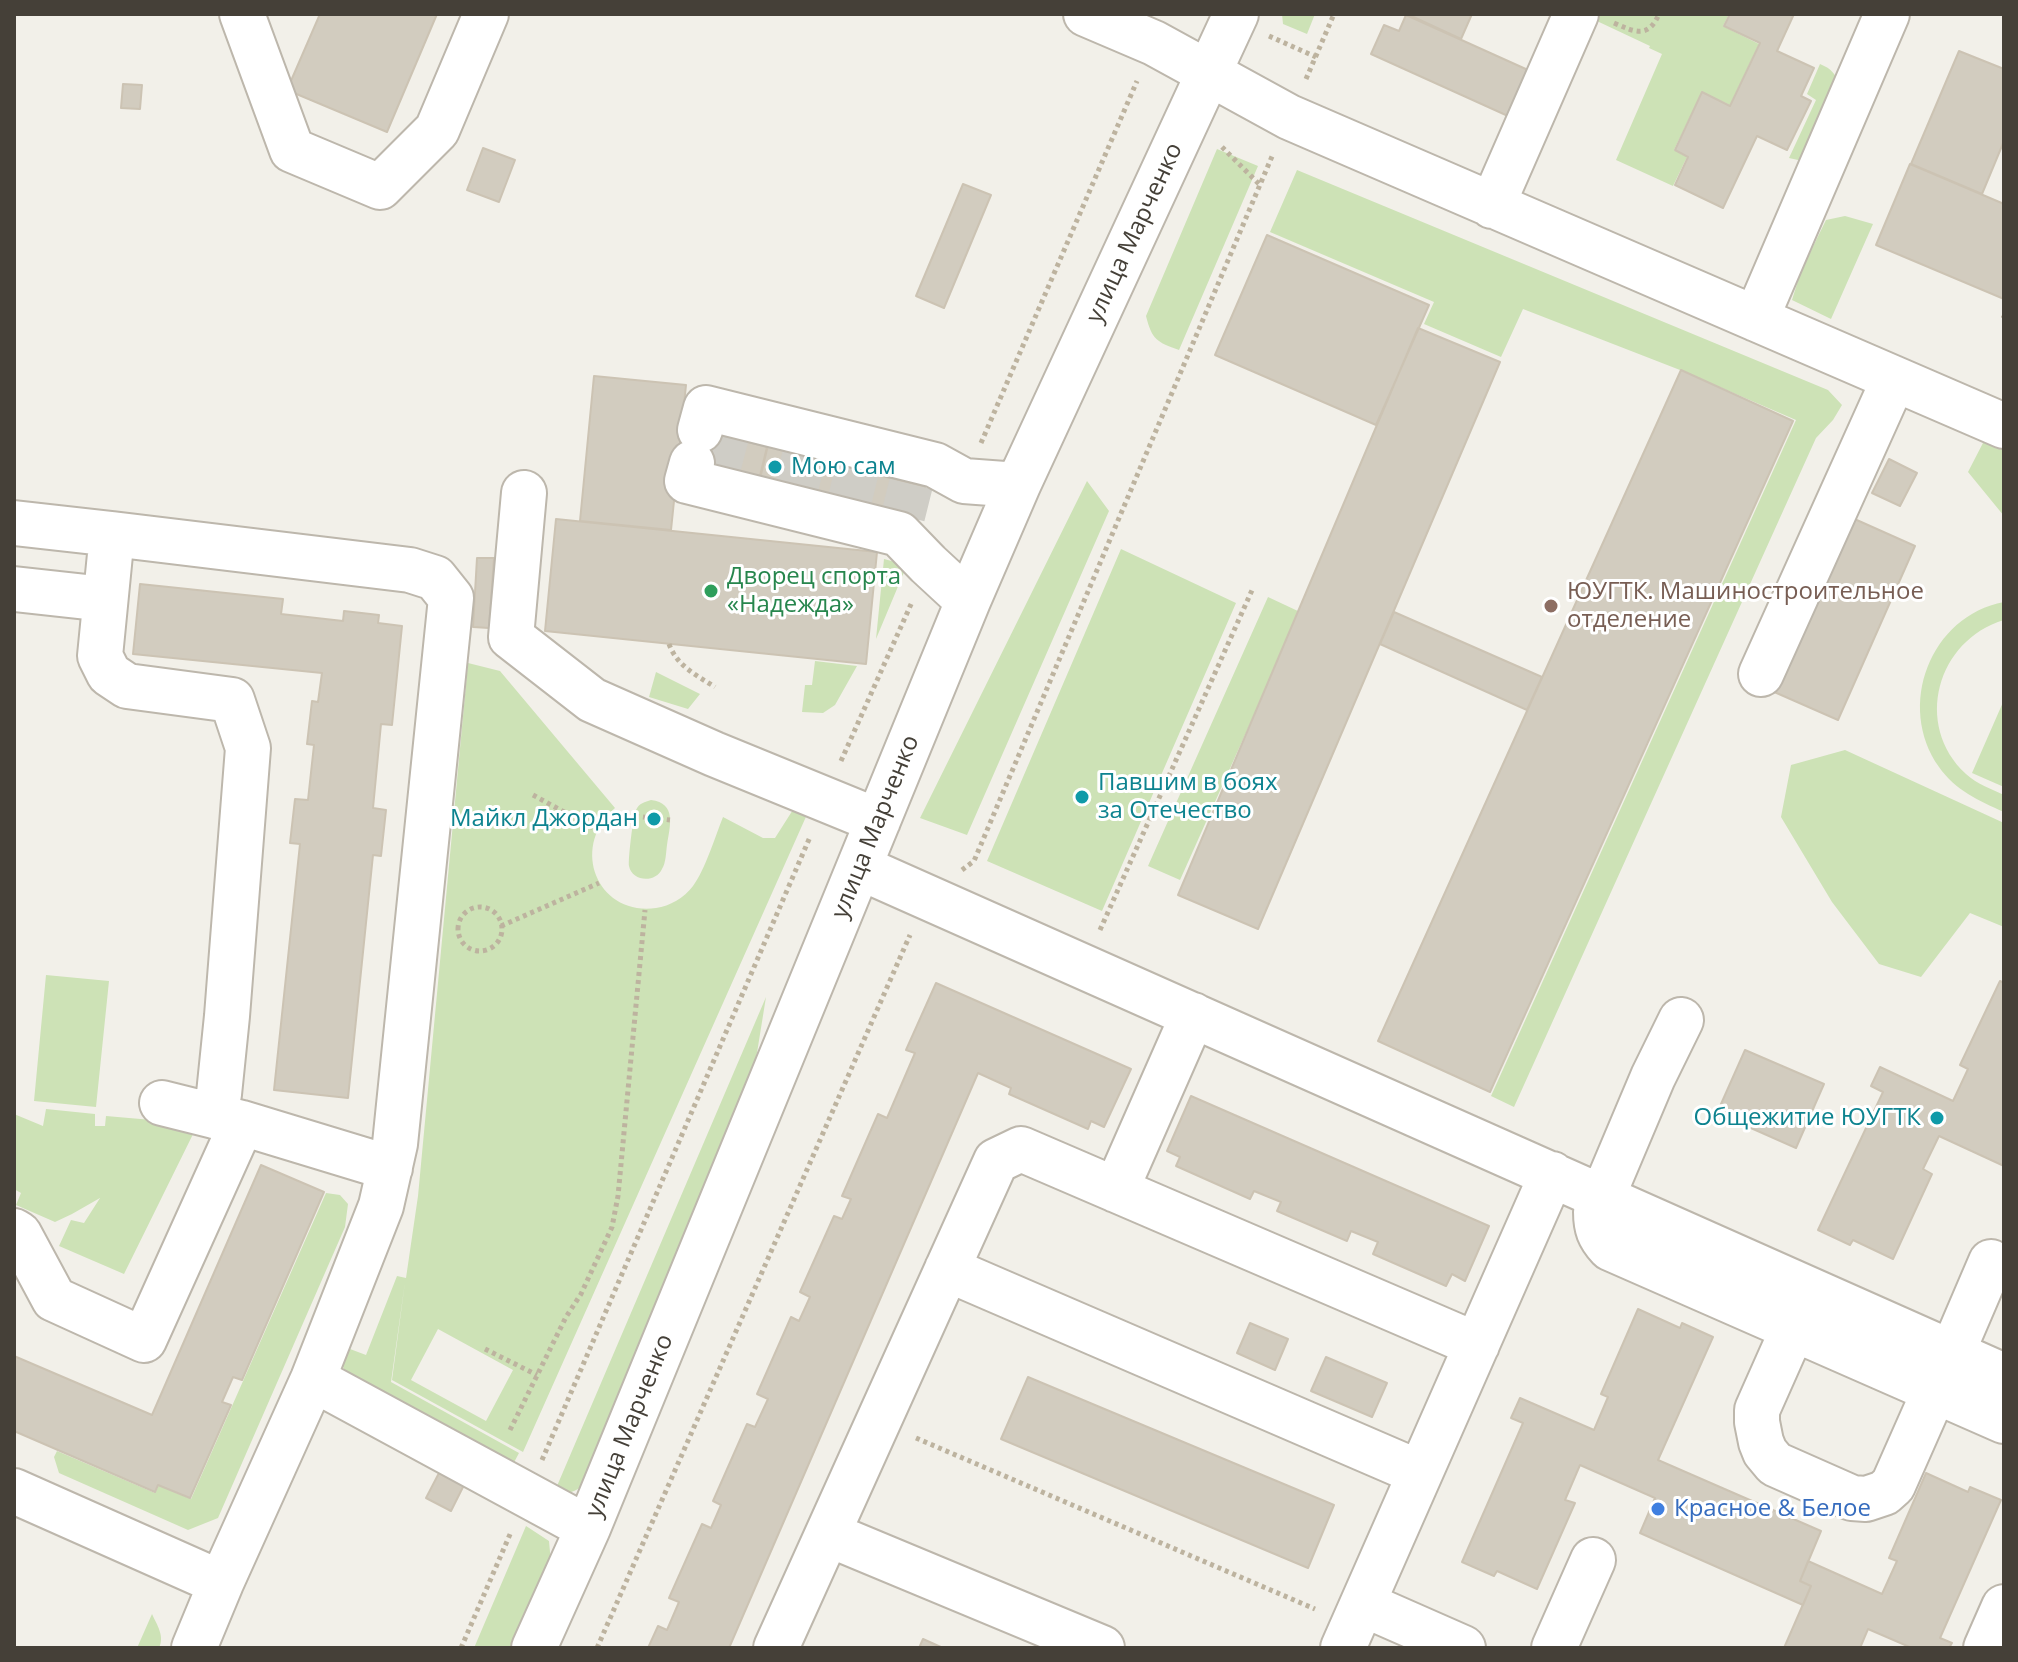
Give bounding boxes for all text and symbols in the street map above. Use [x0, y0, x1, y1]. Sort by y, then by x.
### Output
street label: улица Марченко [1081, 138, 1189, 328]
place label: Мою сам [791, 453, 896, 481]
marker: Мою сам [766, 458, 784, 476]
place label: Дворец спорта «Надежда» [727, 563, 901, 619]
place label: ЮУГТК. Машиностроительное отделение [1567, 578, 1924, 634]
marker: Дворец спорта «Надежда» [702, 582, 720, 600]
marker: ЮУГТК. Машиностроительное отделение [1542, 597, 1560, 615]
street label: улица Марченко [826, 731, 926, 923]
place label: Павшим в боях за Отечество [1098, 769, 1278, 825]
marker: Павшим в боях за Отечество [1073, 788, 1091, 806]
place label: Майкл Джордан [450, 805, 638, 833]
marker: Майкл Джордан [645, 810, 663, 828]
place label: Общежитие ЮУГТК [1694, 1104, 1921, 1132]
marker: Общежитие ЮУГТК [1928, 1109, 1946, 1127]
street label: улица Марченко [580, 1330, 680, 1522]
place label: Красное & Белое [1674, 1495, 1871, 1523]
marker: Красное & Белое [1649, 1500, 1667, 1518]

